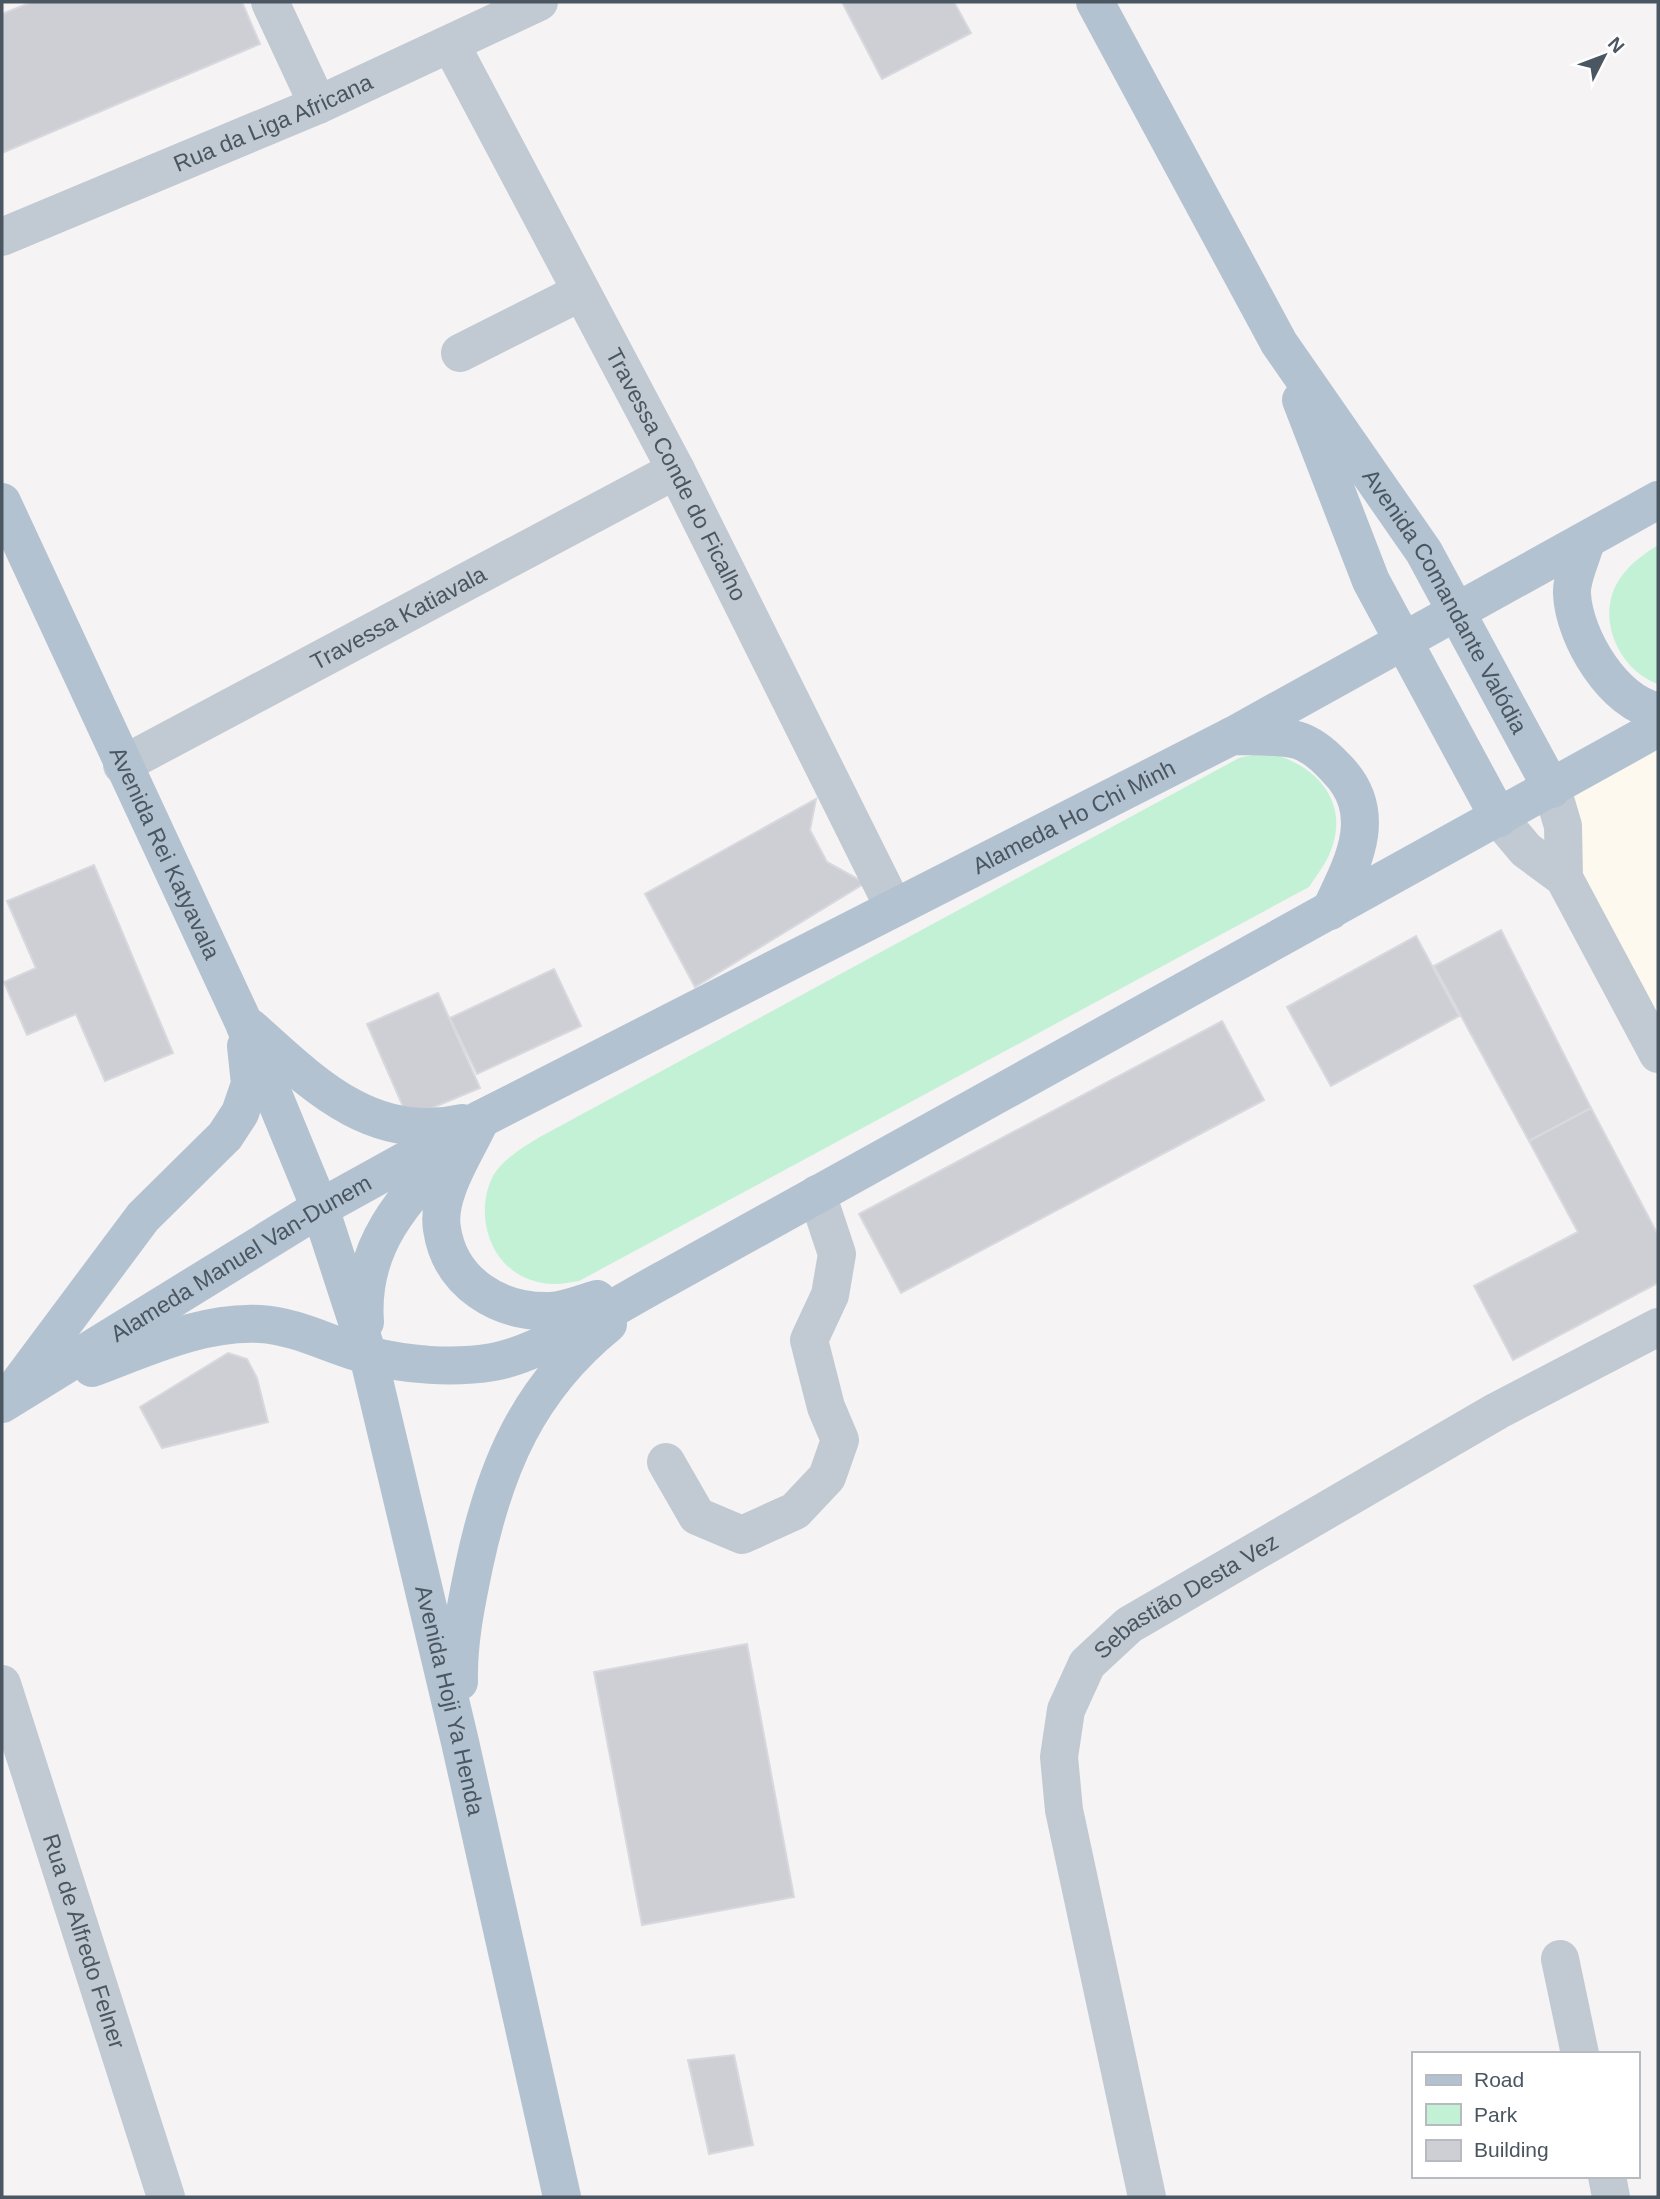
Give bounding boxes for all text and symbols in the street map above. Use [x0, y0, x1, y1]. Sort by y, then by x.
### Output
north arrow [1569, 21, 1639, 91]
text: N [1604, 33, 1629, 57]
street label: Rua da Liga Africana [170, 68, 377, 177]
street label: Travessa Conde do Ficalho [601, 344, 752, 605]
street label: Avenida Comandante Valódia [1357, 464, 1533, 738]
street label: Travessa Katiavala [306, 561, 491, 675]
street label: Avenida Rei Katyavala [105, 743, 226, 963]
street label: Alameda Ho Chi Minh [968, 754, 1179, 879]
street label: Alameda Manuel Van-Dunem [106, 1169, 376, 1347]
street label: Sebastião Desta Vez [1088, 1528, 1283, 1664]
street label: Avenida Hoji Ya Henda [410, 1583, 489, 1818]
street label: Rua de Alfredo Felner [38, 1831, 131, 2052]
legend [1412, 2052, 1639, 2178]
text: Road [1474, 2068, 1524, 2091]
text: Park [1474, 2103, 1518, 2126]
text: Building [1474, 2138, 1549, 2161]

